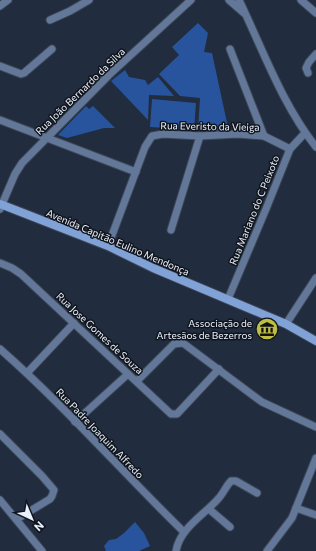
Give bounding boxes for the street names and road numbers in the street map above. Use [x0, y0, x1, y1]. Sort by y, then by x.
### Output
street label: Rua João Bernardo da Silva [33, 45, 127, 137]
street label: Rua Everisto da Vieiga [160, 119, 260, 133]
street label: Rua Mariano do C Peixoto [227, 154, 281, 266]
street label: Avenida Capitão Eulino Mendonça [45, 206, 191, 278]
street label: Rua Jose Gomes de Souza [54, 290, 146, 376]
street label: Rua Padre Joaquim Alfredo [54, 385, 146, 481]

